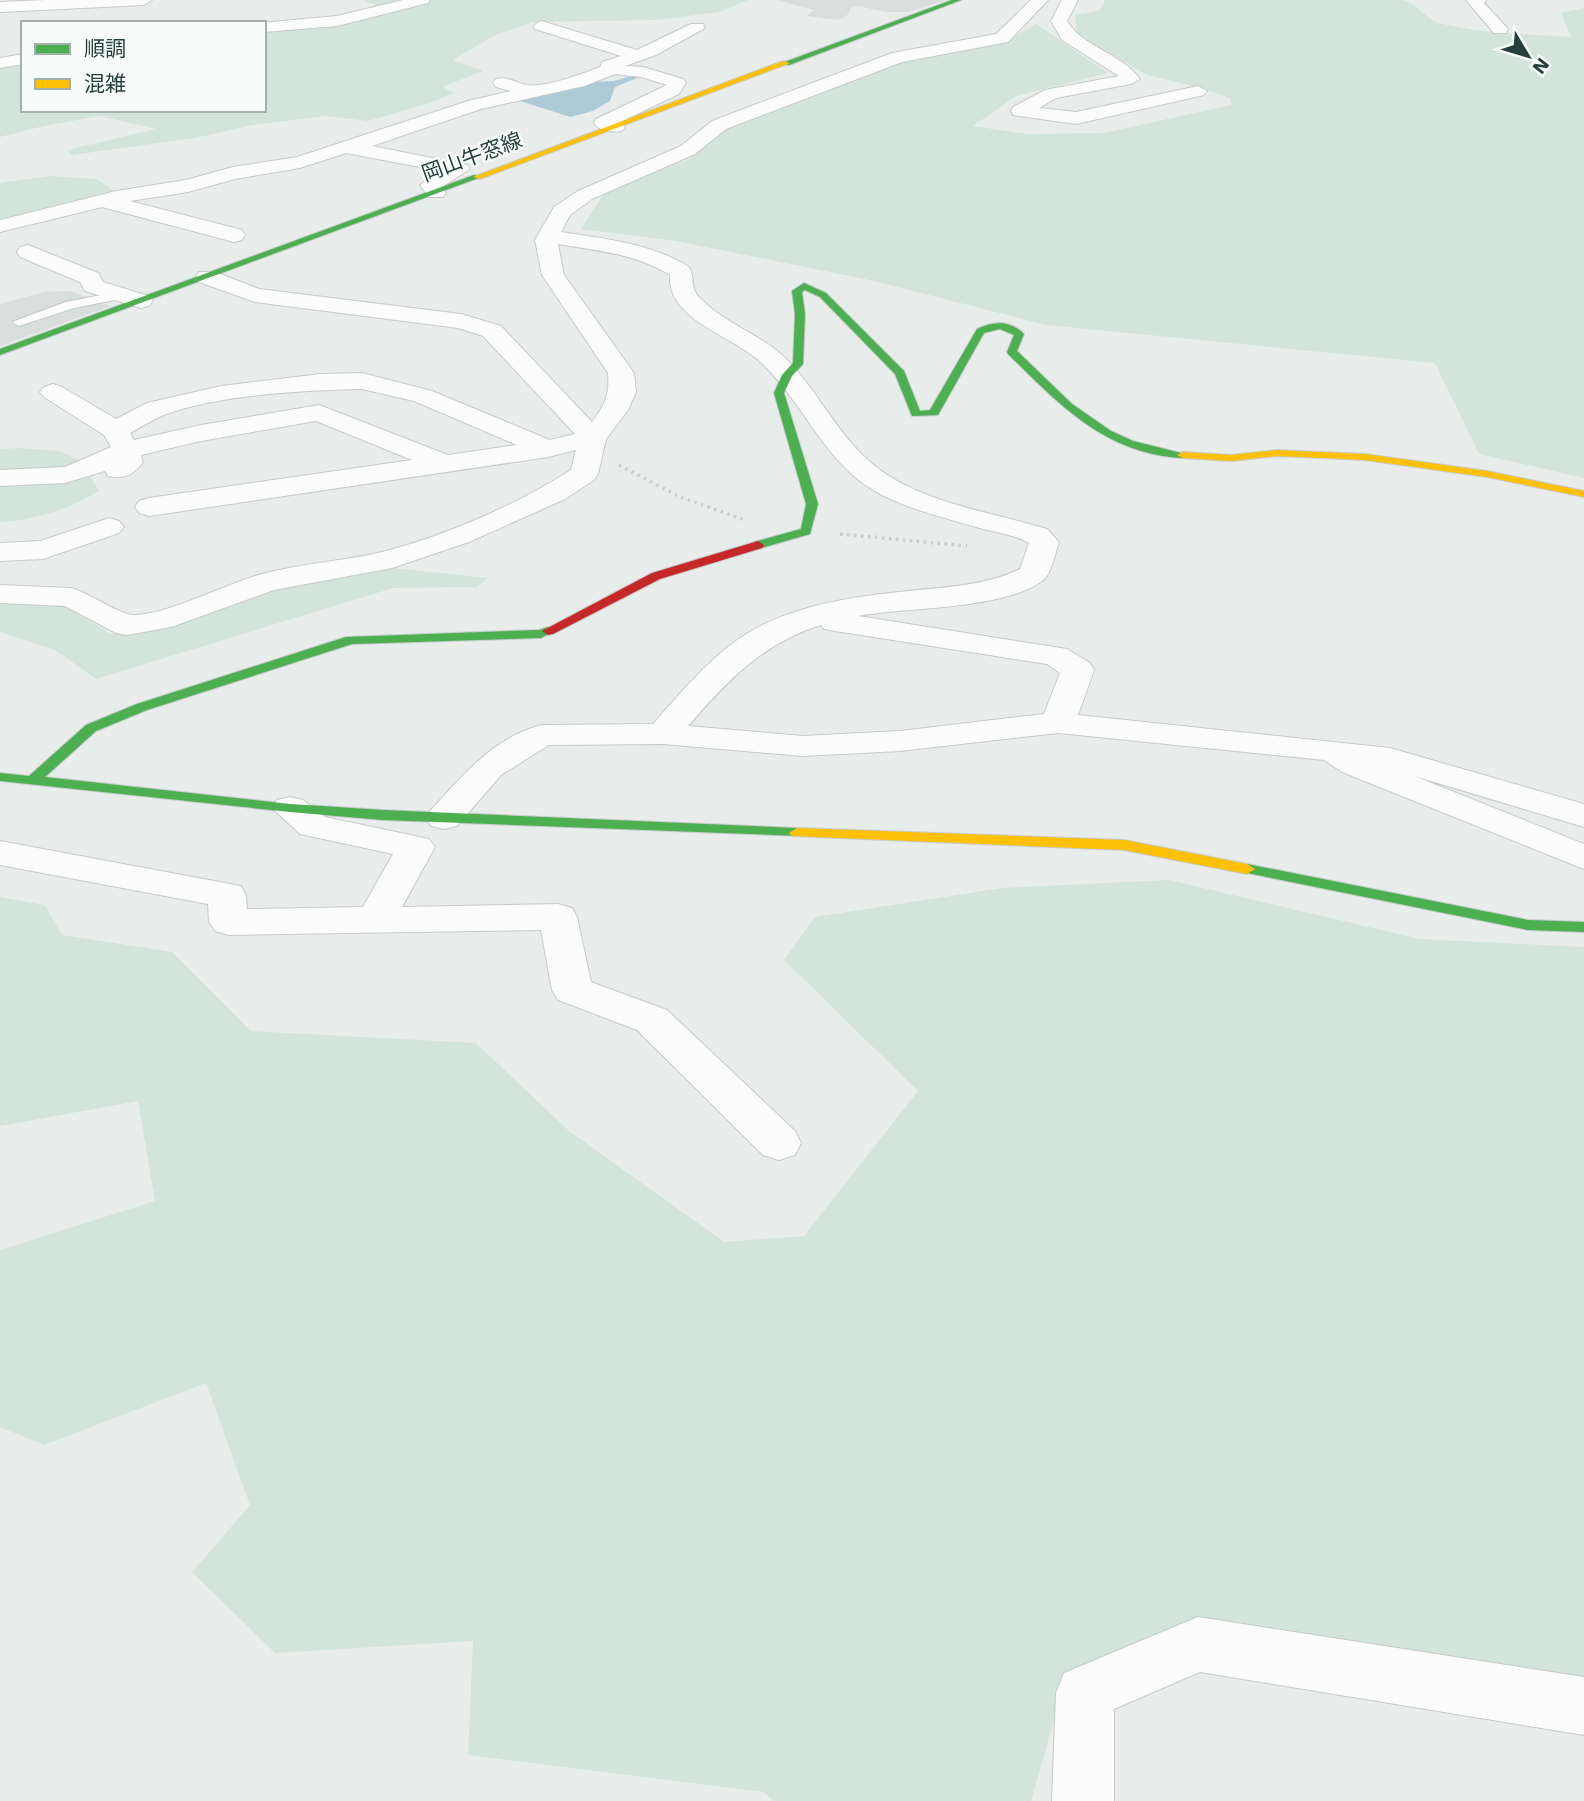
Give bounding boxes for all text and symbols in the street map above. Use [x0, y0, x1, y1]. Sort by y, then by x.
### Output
legend [21, 21, 266, 112]
north arrow [1493, 21, 1563, 91]
text: 順調 [84, 36, 126, 61]
text: N [1528, 54, 1554, 79]
text: 混雑 [84, 71, 126, 96]
street label: 岡山牛窓線 [418, 127, 525, 186]

